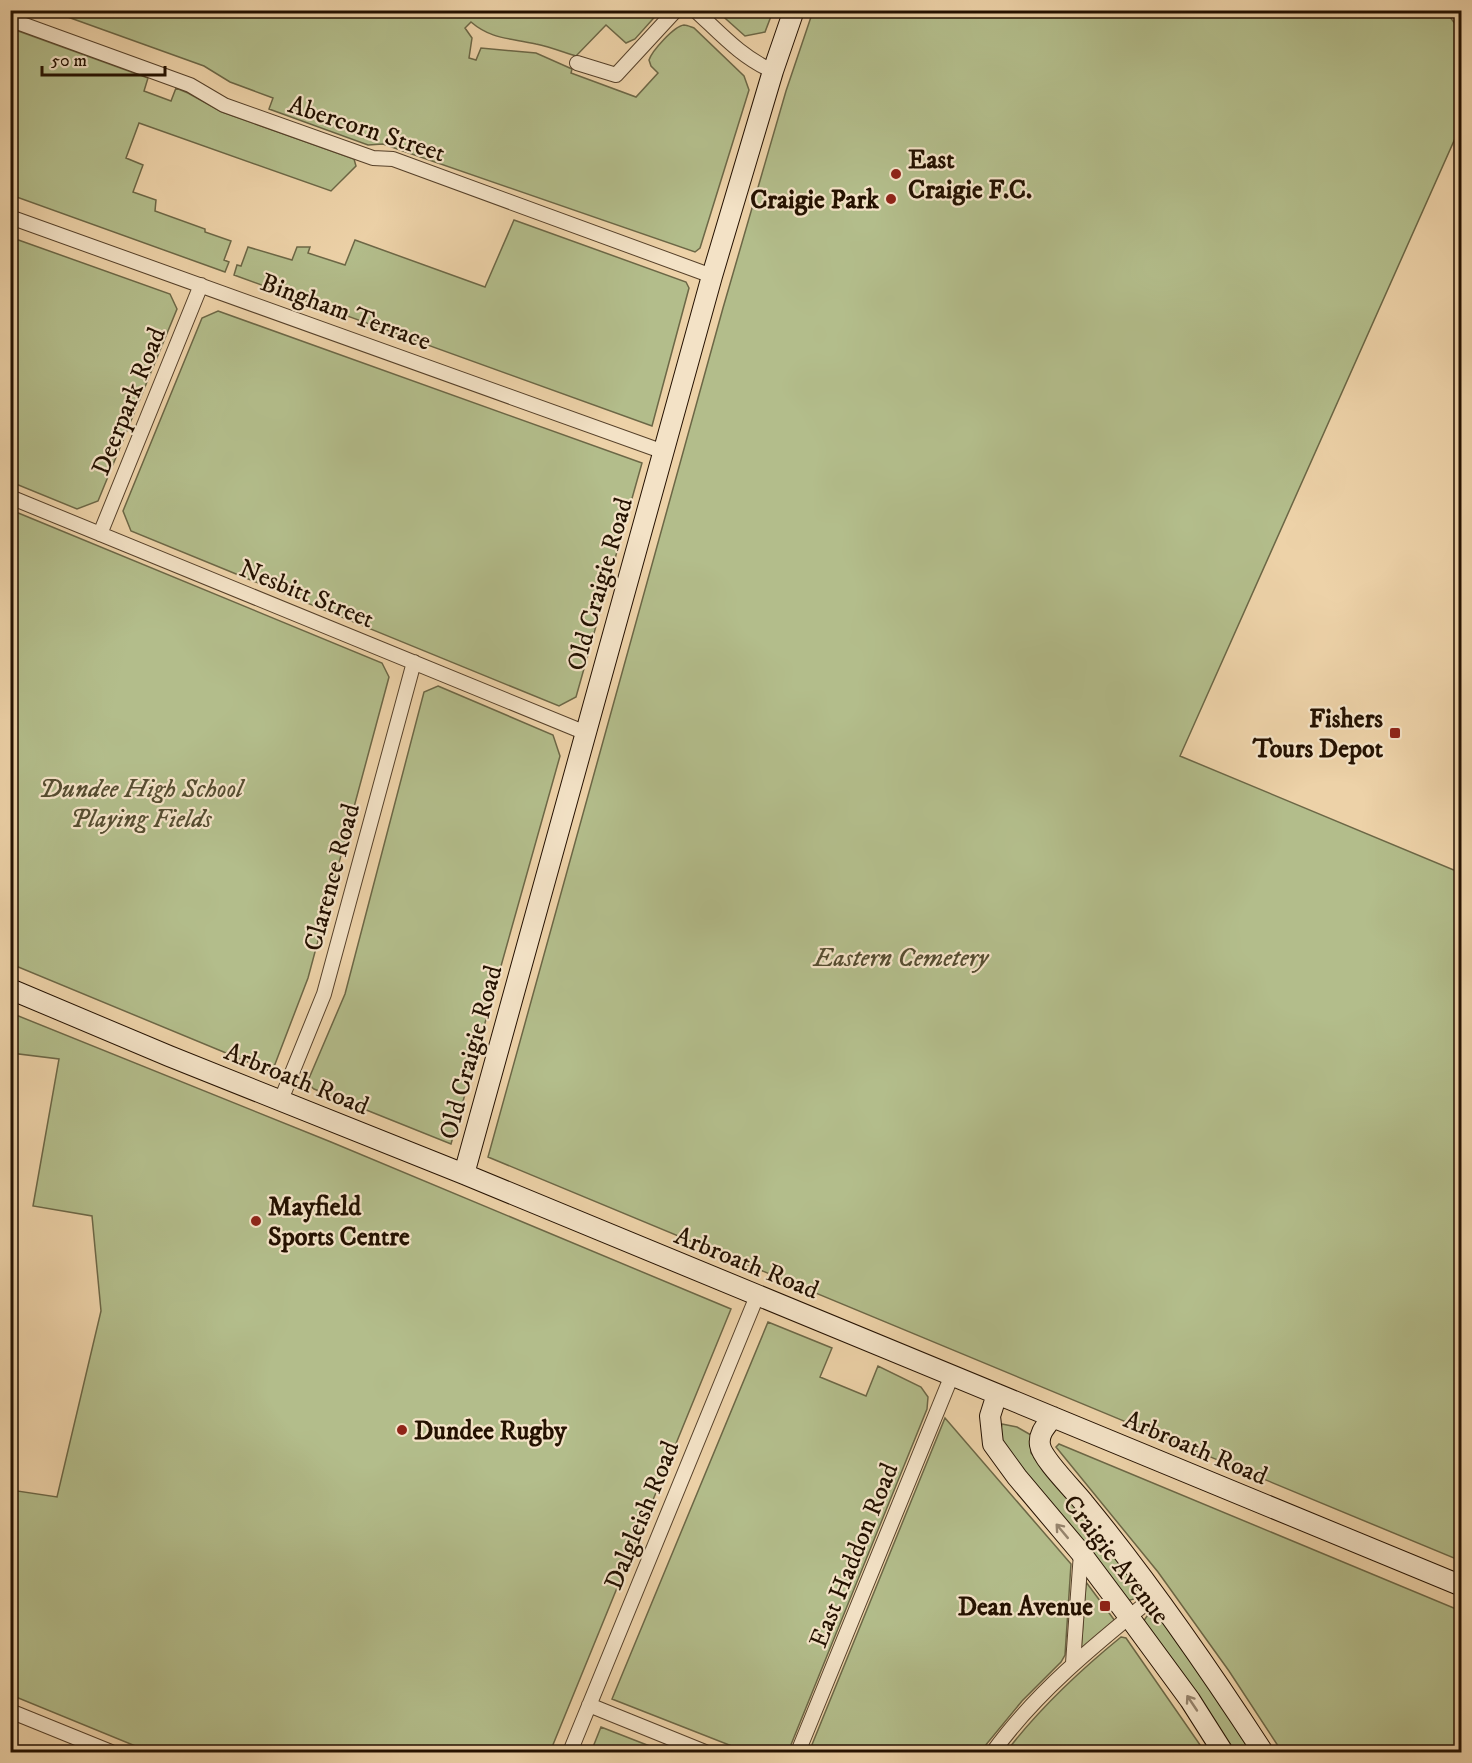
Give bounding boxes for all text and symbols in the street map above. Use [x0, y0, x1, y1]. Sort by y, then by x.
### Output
scale bar [42, 39, 165, 77]
text: 50 m [51, 50, 87, 72]
street label: Abercorn Street [284, 89, 449, 170]
place label: East Craigie F.C. [908, 144, 1032, 207]
marker: East Craigie F.C. [889, 167, 903, 181]
place label: Craigie Park [750, 184, 880, 217]
marker: Craigie Park [884, 192, 898, 206]
street label: Bingham Terrace [256, 266, 435, 359]
street label: Deerpark Road [85, 323, 174, 480]
street label: Old Craigie Road [560, 494, 641, 675]
street label: Nesbitt Street [234, 552, 379, 636]
place label: Fishers Tours Depot [1252, 703, 1384, 766]
marker: Fishers Tours Depot [1388, 726, 1402, 740]
park label: Dundee High School Playing Fields [39, 773, 246, 836]
street label: Clarence Road [297, 800, 368, 955]
park label: Eastern Cemetery [812, 942, 990, 975]
street label: Old Craigie Road [432, 962, 511, 1143]
street label: Arbroath Road [219, 1035, 374, 1123]
place label: Mayfield Sports Centre [268, 1191, 410, 1254]
marker: Mayfield Sports Centre [249, 1214, 263, 1228]
street label: Arbroath Road [669, 1219, 824, 1307]
street label: Arbroath Road [1119, 1403, 1272, 1493]
place label: Dundee Rugby [414, 1415, 567, 1448]
marker: Dundee Rugby [395, 1423, 409, 1437]
street label: Dalgleish Road [598, 1436, 687, 1595]
street label: East Haddon Road [802, 1458, 907, 1653]
street label: Craigie Avenue [1055, 1489, 1177, 1631]
one-way arrow [1055, 1524, 1069, 1539]
place label: Dean Avenue [958, 1591, 1093, 1624]
marker: Dean Avenue [1098, 1599, 1112, 1613]
one-way arrow [1185, 1695, 1198, 1712]

